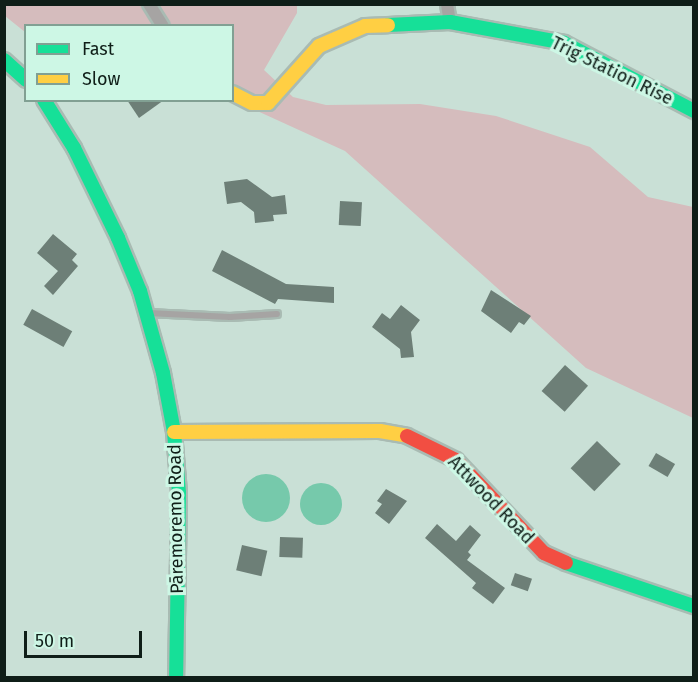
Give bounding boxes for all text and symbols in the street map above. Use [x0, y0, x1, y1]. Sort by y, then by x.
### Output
legend [24, 24, 234, 102]
street label: Trig Station Rise [548, 32, 676, 110]
text: Fast [82, 38, 114, 60]
text: Slow [82, 68, 120, 90]
street label: Pāremoremo Road [164, 444, 188, 594]
street label: Attwood Road [444, 451, 538, 549]
scale bar [27, 619, 146, 657]
text: 50 m [35, 630, 74, 652]

